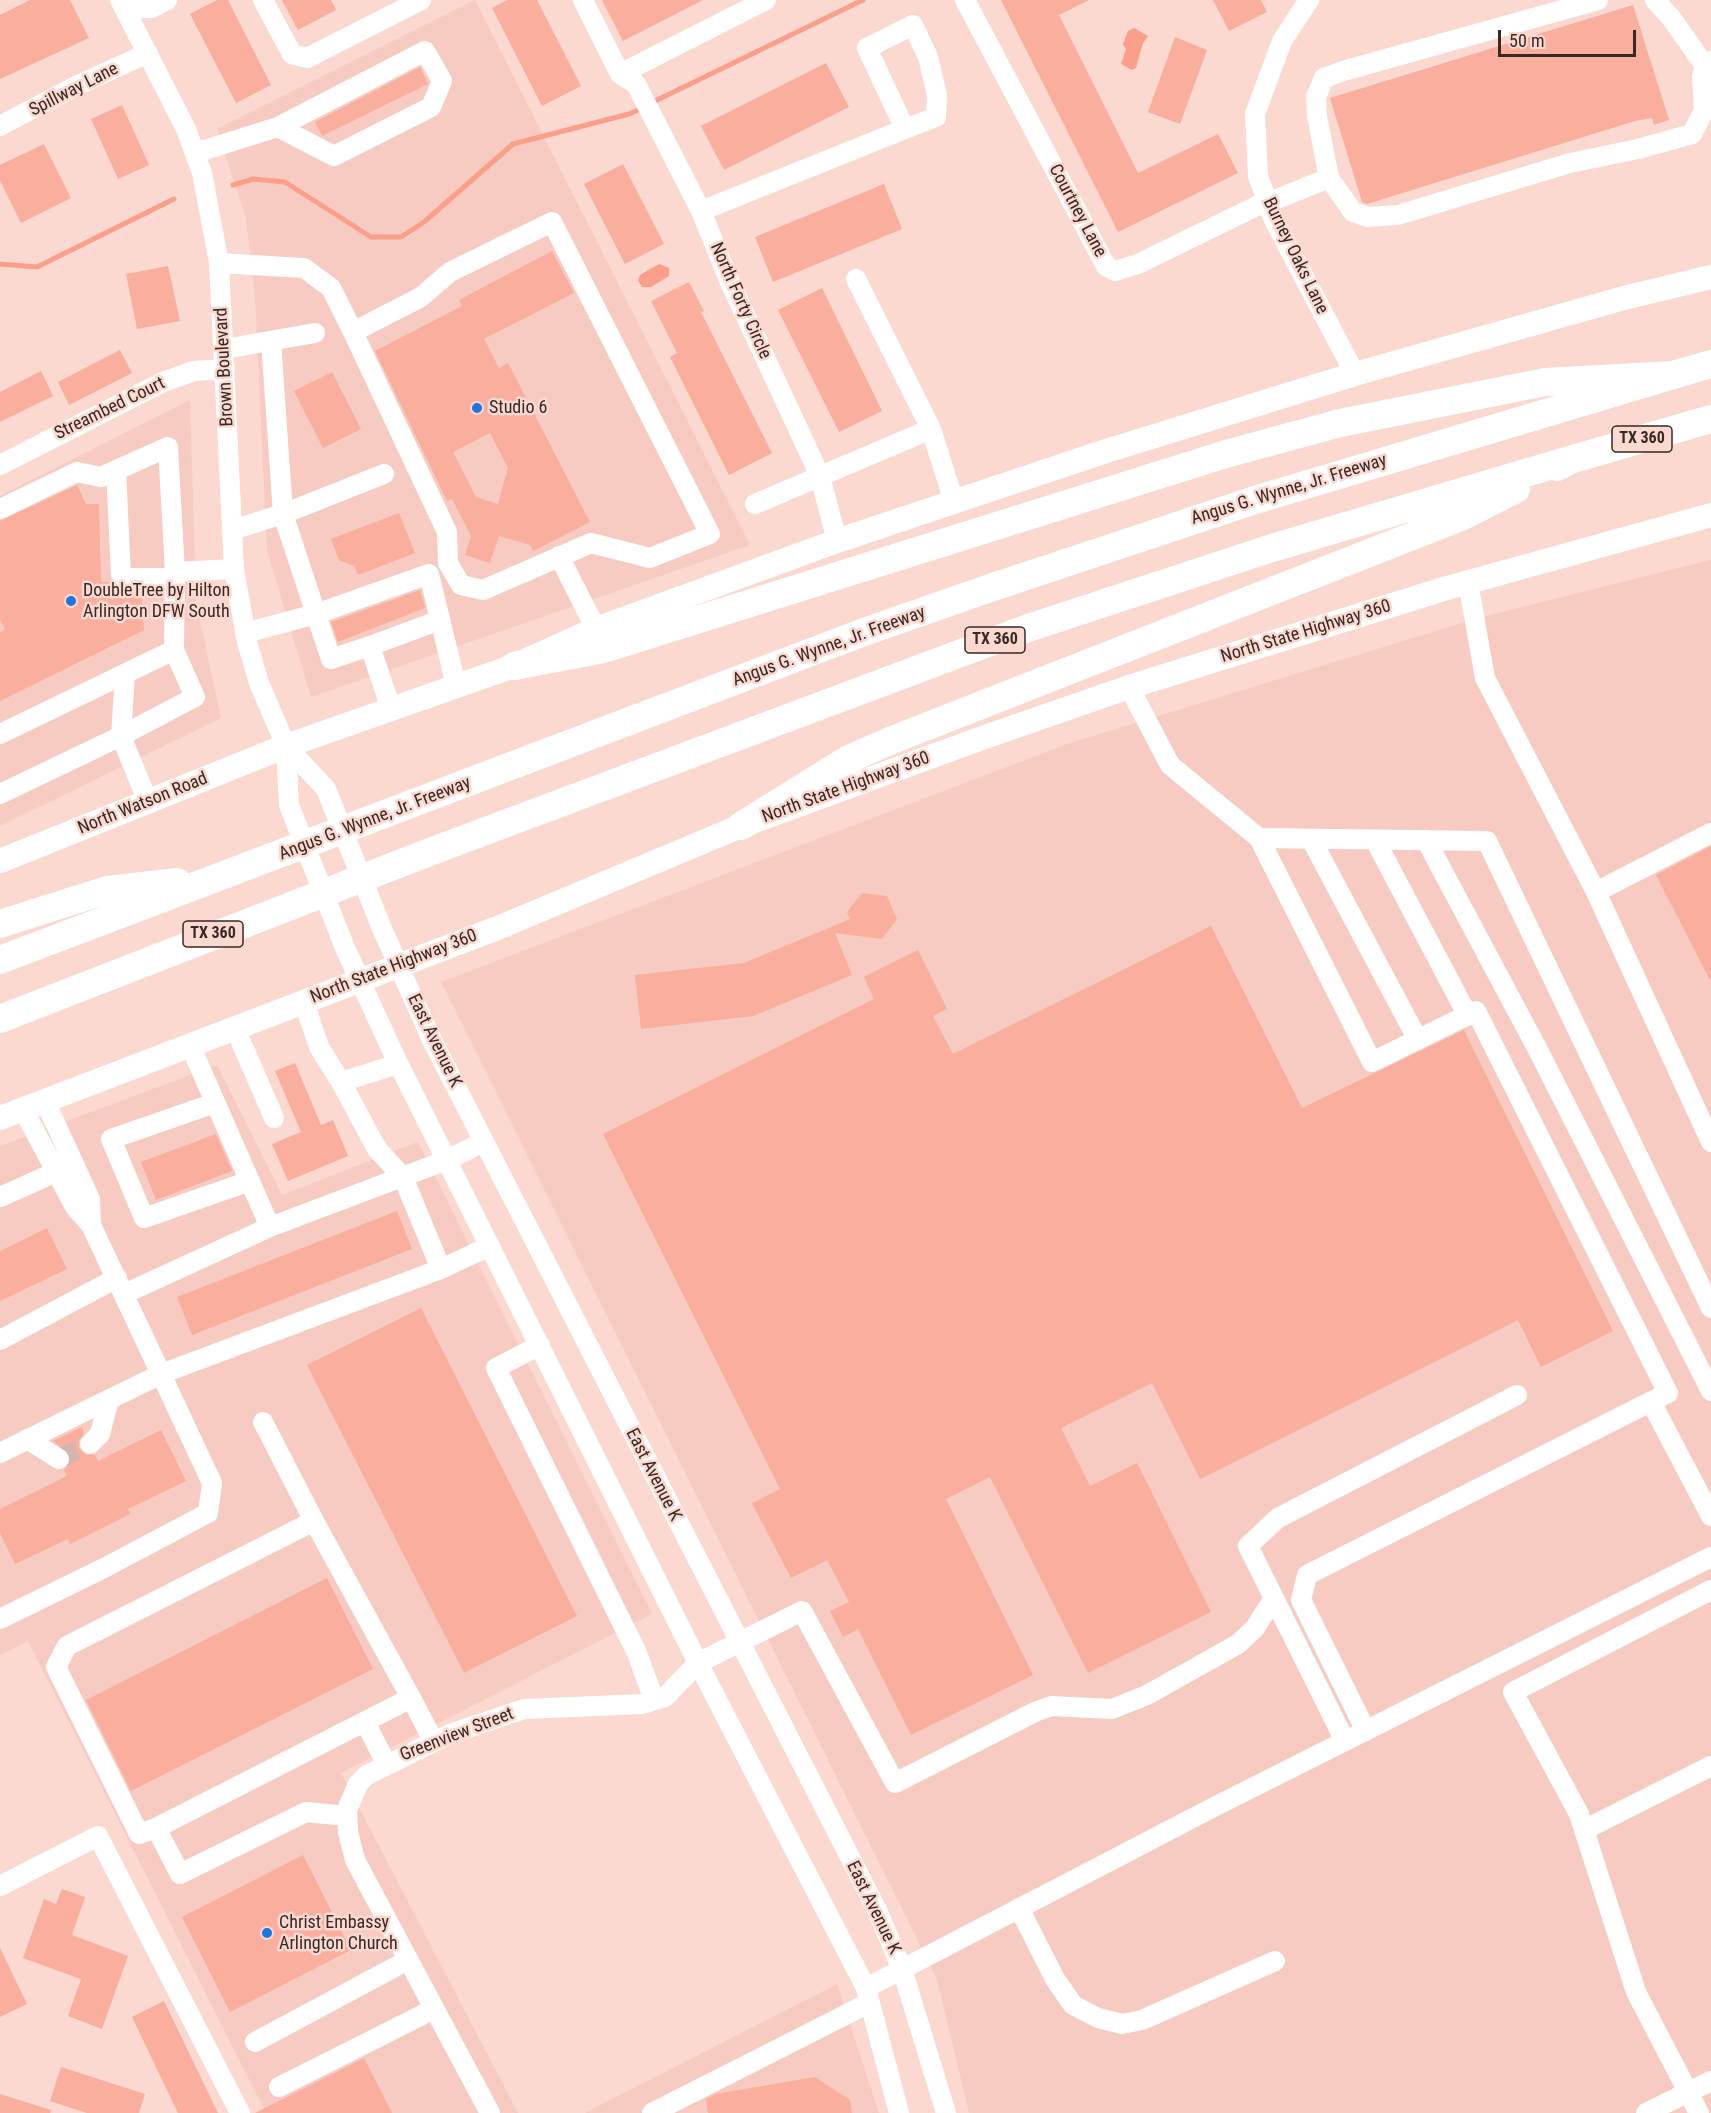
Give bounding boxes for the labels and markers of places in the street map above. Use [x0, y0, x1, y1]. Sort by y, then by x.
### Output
place label: Studio 6 [489, 397, 547, 419]
marker: Studio 6 [470, 401, 484, 415]
place label: DoubleTree by Hilton Arlington DFW South [83, 580, 230, 622]
marker: DoubleTree by Hilton Arlington DFW South [64, 594, 78, 608]
place label: Christ Embassy Arlington Church [279, 1912, 398, 1954]
marker: Christ Embassy Arlington Church [260, 1926, 274, 1940]

